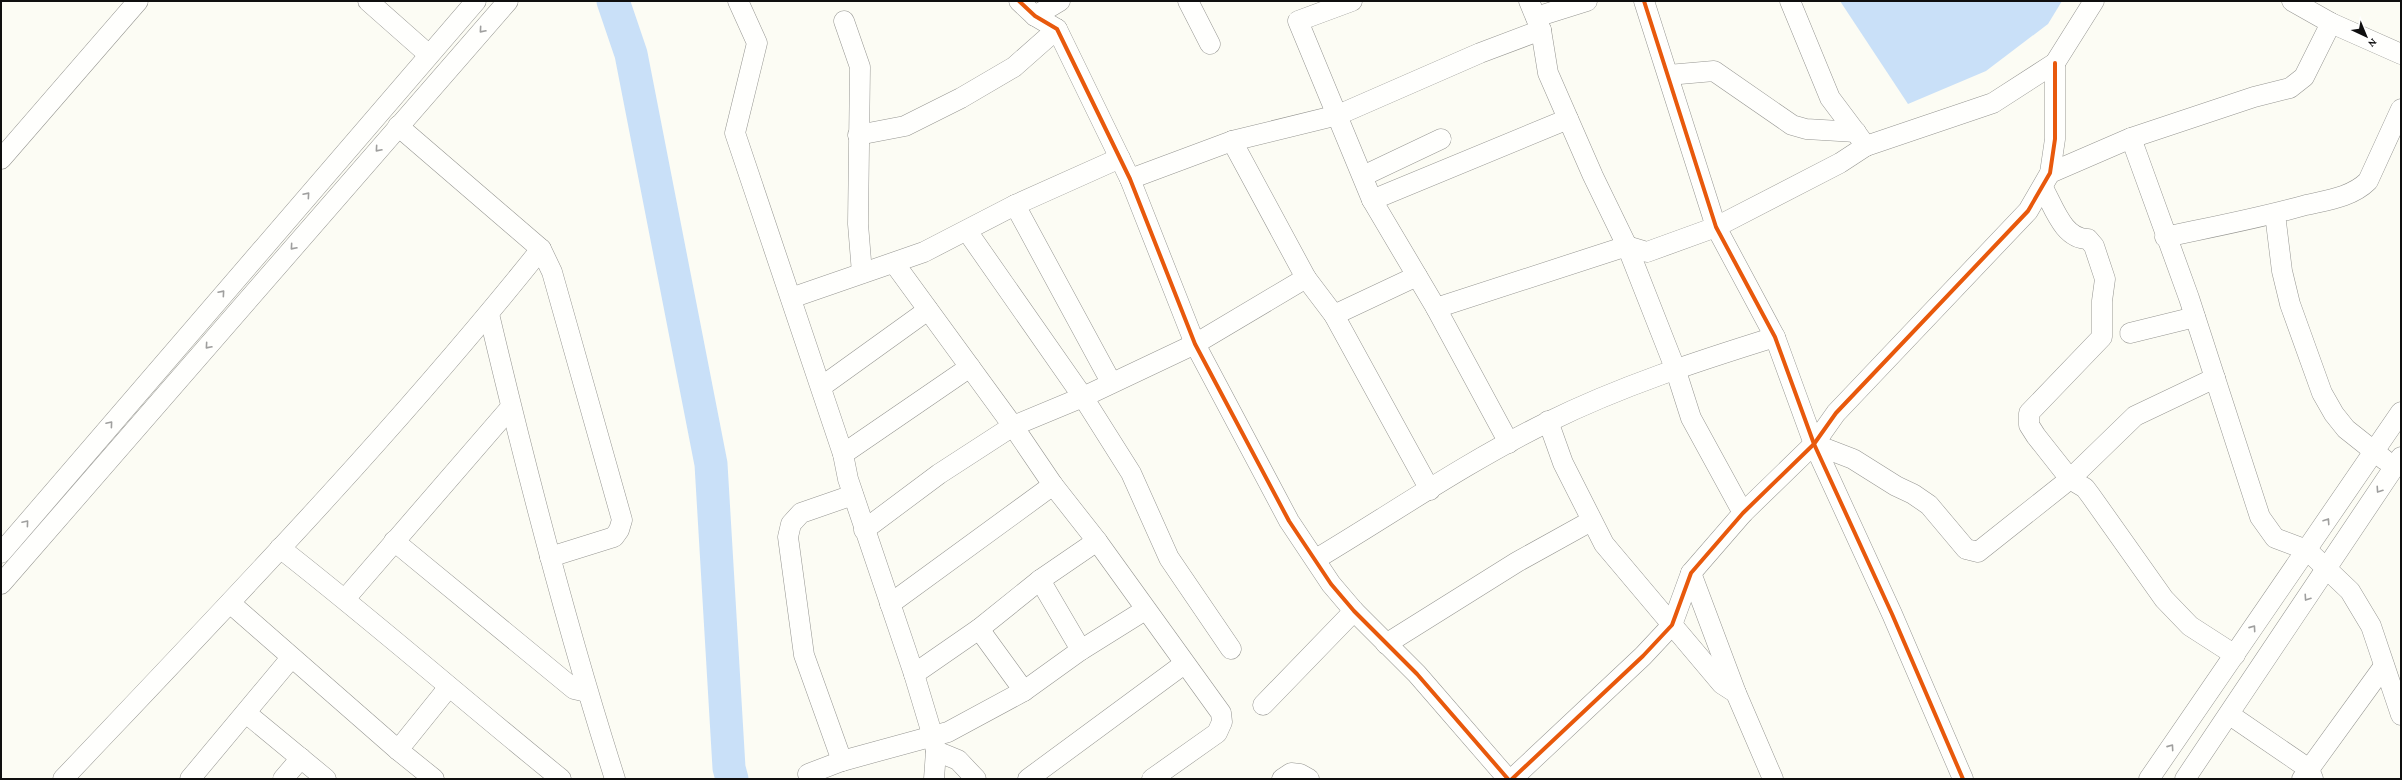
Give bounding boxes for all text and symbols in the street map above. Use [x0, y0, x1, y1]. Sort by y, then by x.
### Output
north arrow [2346, 16, 2386, 56]
one-way arrow [480, 26, 487, 33]
text: N [2366, 36, 2380, 50]
one-way arrow [375, 144, 383, 152]
one-way arrow [303, 192, 310, 199]
one-way arrow [291, 243, 298, 250]
one-way arrow [218, 291, 225, 298]
one-way arrow [205, 341, 212, 348]
one-way arrow [106, 421, 113, 429]
one-way arrow [2377, 485, 2384, 492]
one-way arrow [2322, 518, 2330, 525]
one-way arrow [22, 520, 29, 528]
one-way arrow [2304, 594, 2312, 601]
one-way arrow [2248, 625, 2256, 632]
one-way arrow [2166, 744, 2174, 751]

